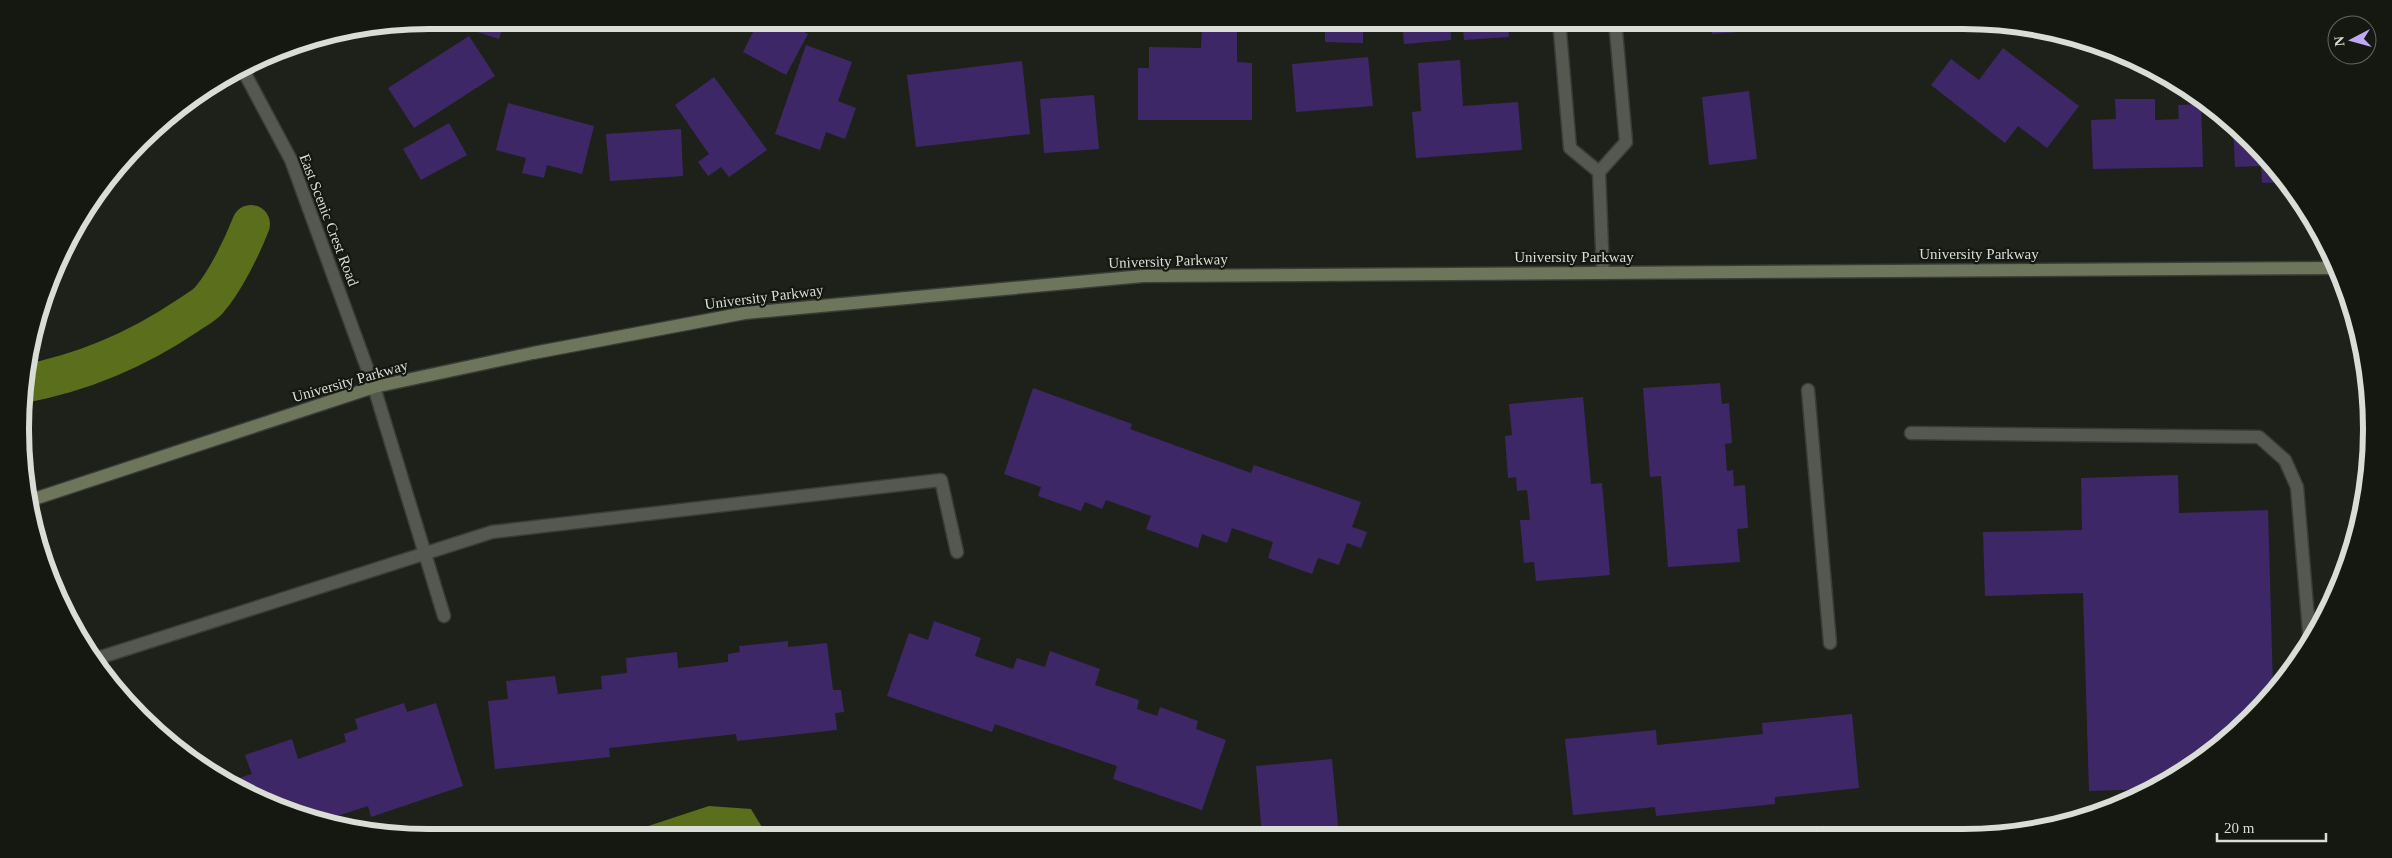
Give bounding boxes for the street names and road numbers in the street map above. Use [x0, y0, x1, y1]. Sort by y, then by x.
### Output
street label: East Scenic Crest Road [296, 152, 362, 289]
street label: University Parkway [1919, 246, 2039, 262]
street label: University Parkway [1514, 249, 1634, 265]
street label: University Parkway [1108, 251, 1229, 271]
street label: University Parkway [704, 282, 825, 312]
street label: University Parkway [290, 357, 410, 405]

